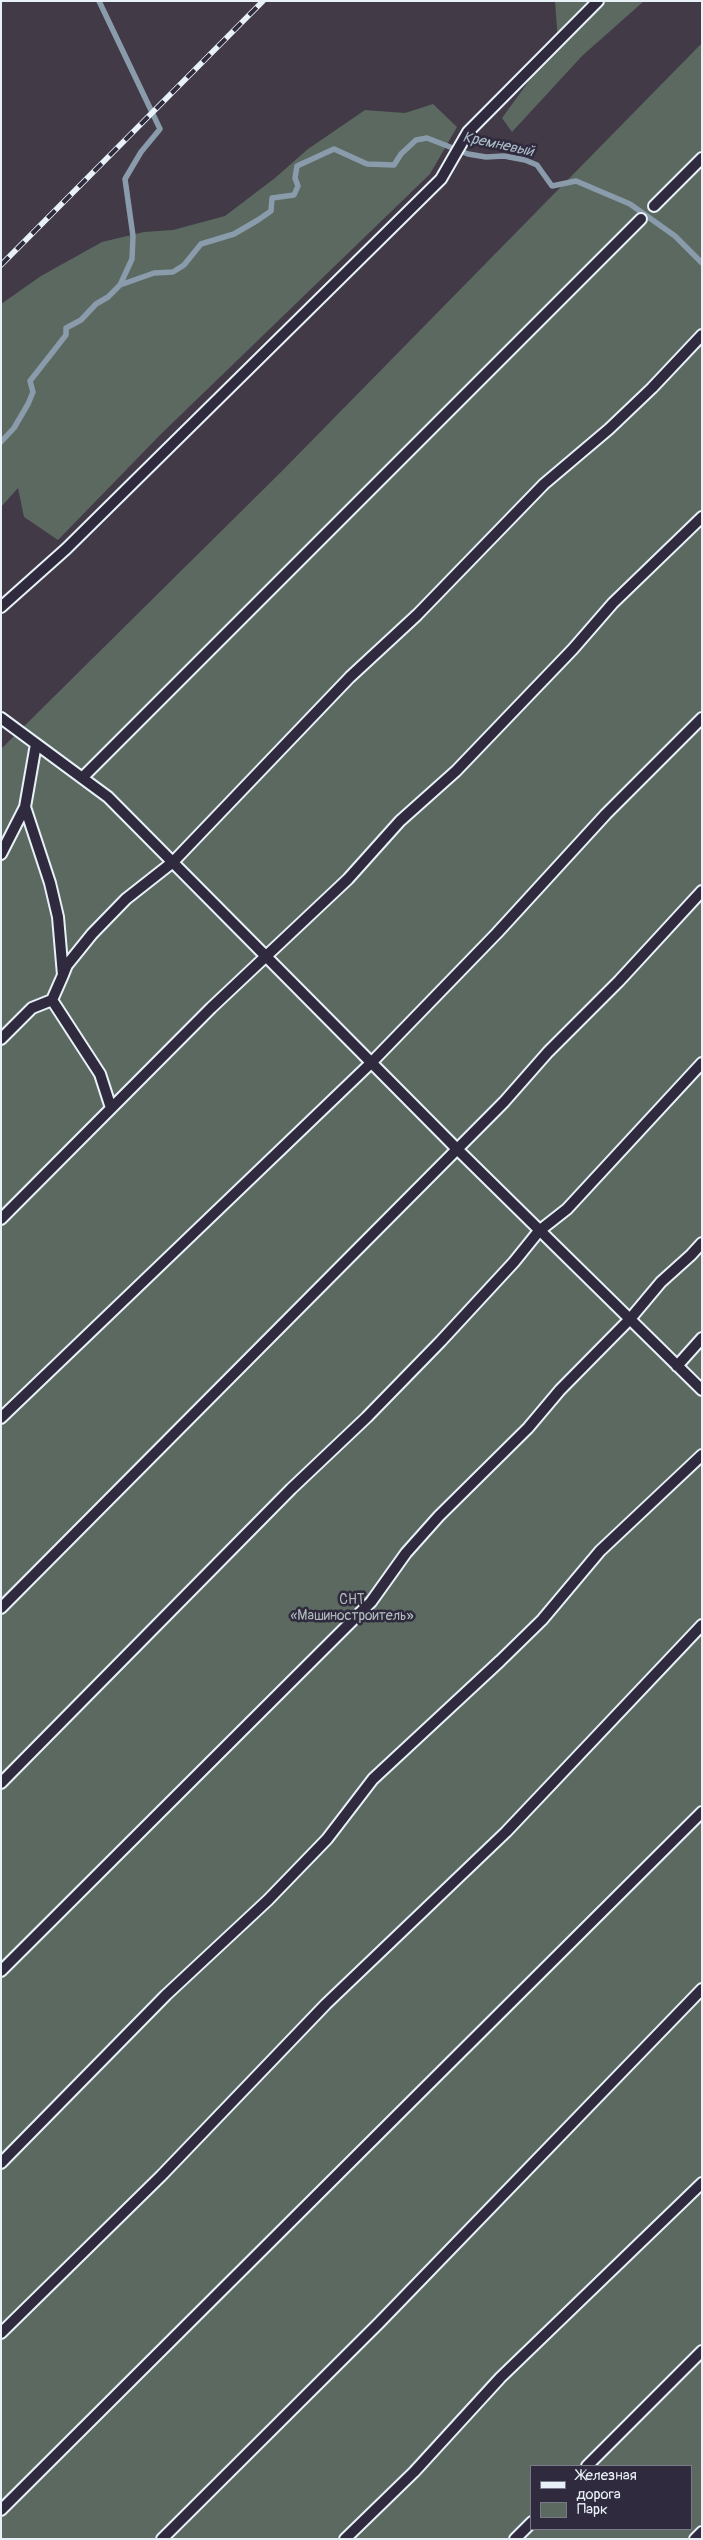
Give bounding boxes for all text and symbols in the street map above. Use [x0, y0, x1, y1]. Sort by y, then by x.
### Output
water label: Кремневый [461, 129, 535, 161]
park label: СНТ «Машиностроитель» [290, 1592, 414, 1624]
legend [530, 2465, 693, 2530]
text: Железная дорога [576, 2466, 637, 2504]
text: Парк [577, 2500, 608, 2519]

